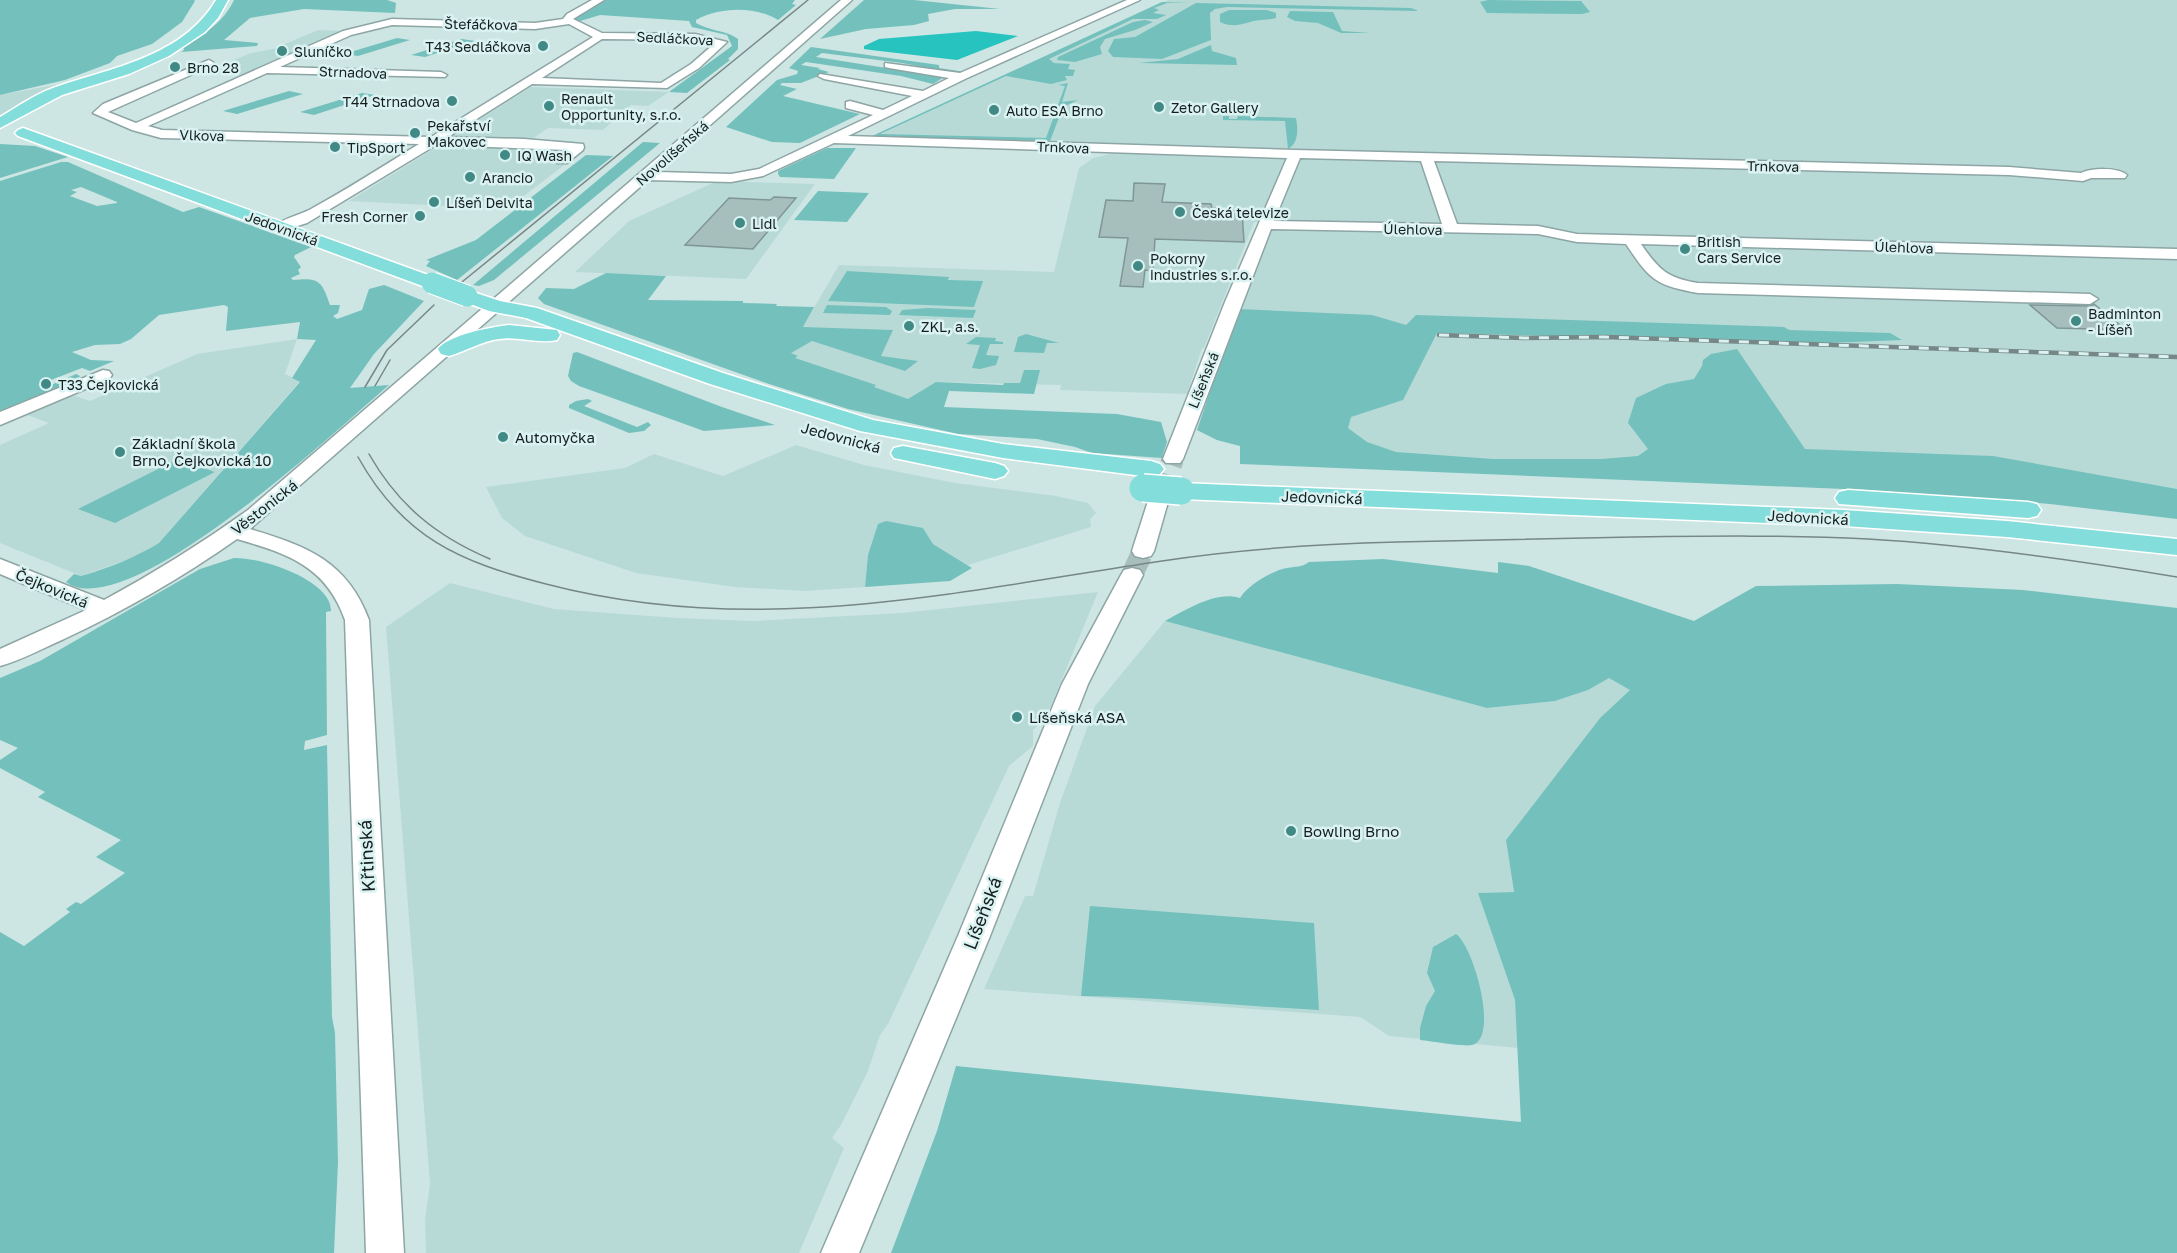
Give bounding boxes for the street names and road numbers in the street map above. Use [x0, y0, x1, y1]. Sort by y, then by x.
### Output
street label: Štefáčkova [444, 15, 518, 33]
street label: Sedláčkova [636, 28, 714, 48]
street label: Strnadova [319, 62, 387, 82]
street label: Novolíšeňská [632, 117, 712, 189]
street label: Vlkova [179, 126, 225, 144]
street label: Trnkova [1036, 138, 1090, 156]
street label: Trnkova [1747, 157, 1799, 175]
street label: Jedovnická [243, 207, 321, 249]
street label: Úlehlova [1383, 220, 1443, 238]
street label: Úlehlova [1874, 237, 1934, 257]
street label: Líšeňská [1184, 349, 1222, 411]
street label: Jedovnická [799, 418, 883, 456]
street label: Věstonická [227, 476, 301, 538]
street label: Jedovnická [1281, 487, 1363, 507]
street label: Jedovnická [1767, 506, 1849, 528]
street label: Čejkovická [13, 565, 91, 611]
street label: Křtinská [353, 819, 379, 893]
street label: Líšeňská [958, 874, 1006, 952]

